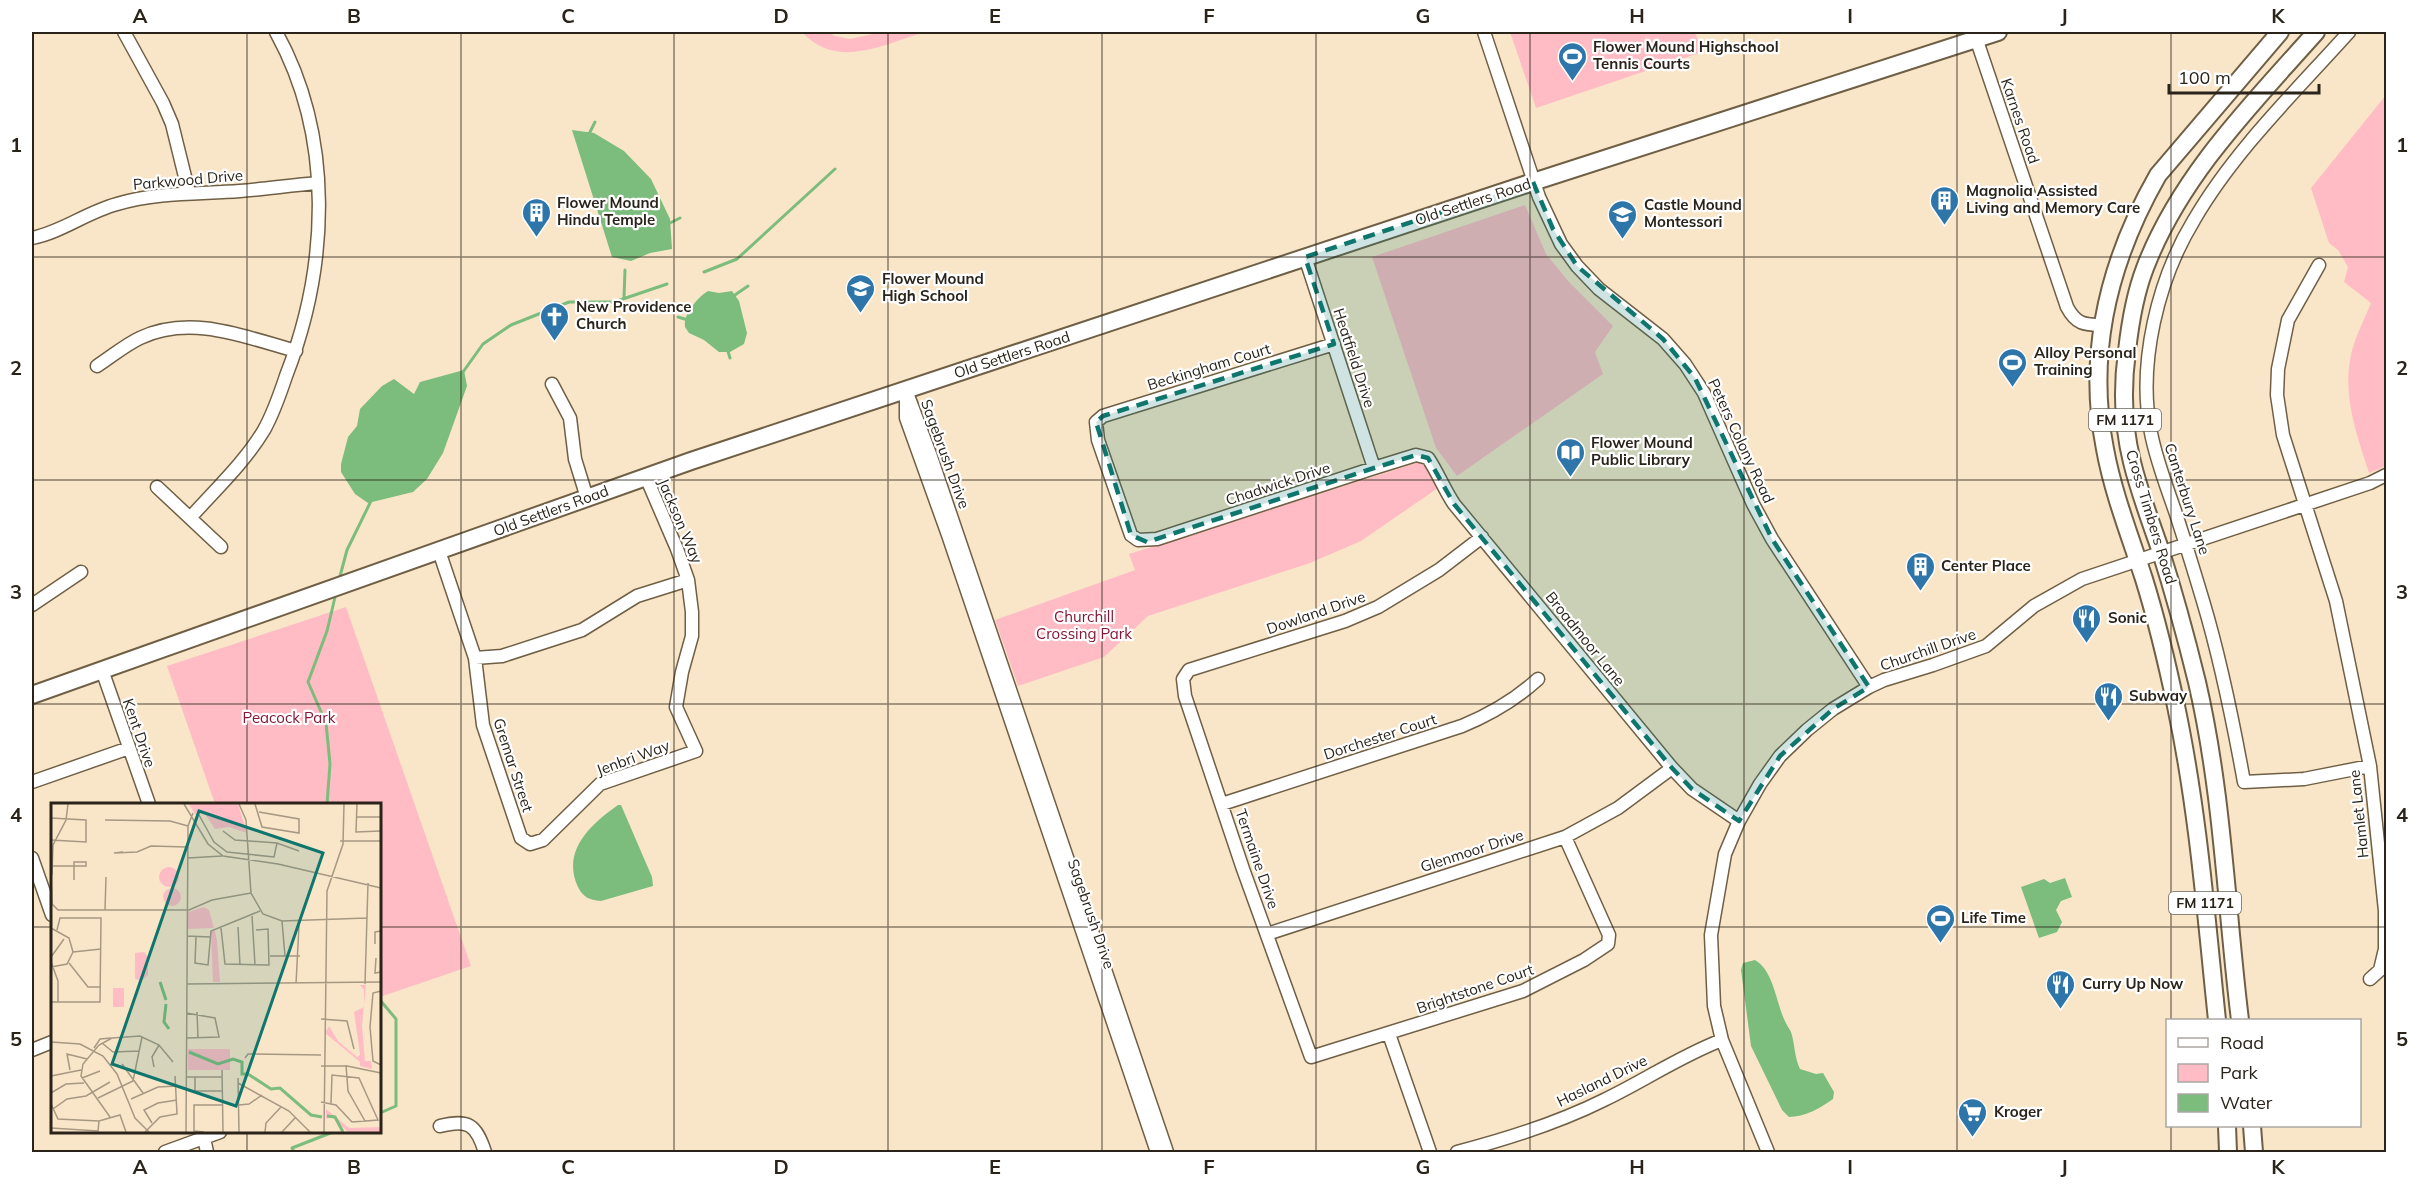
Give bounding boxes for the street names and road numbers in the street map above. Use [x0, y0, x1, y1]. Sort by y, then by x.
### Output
street label: Karnes Road [1997, 76, 2044, 166]
street label: Parkwood Drive [132, 165, 244, 194]
street label: Old Settlers Road [1412, 174, 1533, 229]
street label: Heatfield Drive [1329, 306, 1379, 410]
street label: Old Settlers Road [951, 327, 1072, 382]
street label: Beckingham Court [1145, 339, 1273, 394]
street label: Peters Colony Road [1704, 375, 1779, 506]
street label: Sagebrush Drive [917, 397, 974, 511]
road number: FM 1171 [2089, 409, 2161, 431]
street label: Canterbury Lane [2160, 441, 2214, 557]
street label: Cross Timbers Road [2122, 447, 2181, 586]
street label: Chadwick Drive [1223, 458, 1333, 509]
street label: Jackson Way [654, 475, 707, 566]
street label: Old Settlers Road [491, 481, 611, 540]
street label: Dowland Drive [1264, 587, 1368, 638]
street label: Broadmoor Lane [1542, 588, 1629, 690]
street label: Churchill Drive [1877, 624, 1978, 675]
street label: Kent Drive [119, 696, 160, 770]
street label: Dorchester Court [1321, 709, 1439, 764]
street label: Gremar Street [489, 716, 538, 814]
street label: Jenbri Way [594, 736, 672, 780]
street label: Hamlet Lane [2344, 769, 2373, 859]
street label: Termaine Drive [1232, 806, 1283, 911]
street label: Glenmoor Drive [1418, 825, 1526, 876]
street label: Sagebrush Drive [1064, 856, 1119, 971]
road number: FM 1171 [2169, 892, 2241, 914]
street label: Brightstone Court [1414, 960, 1536, 1017]
street label: Hasland Drive [1553, 1050, 1650, 1111]

